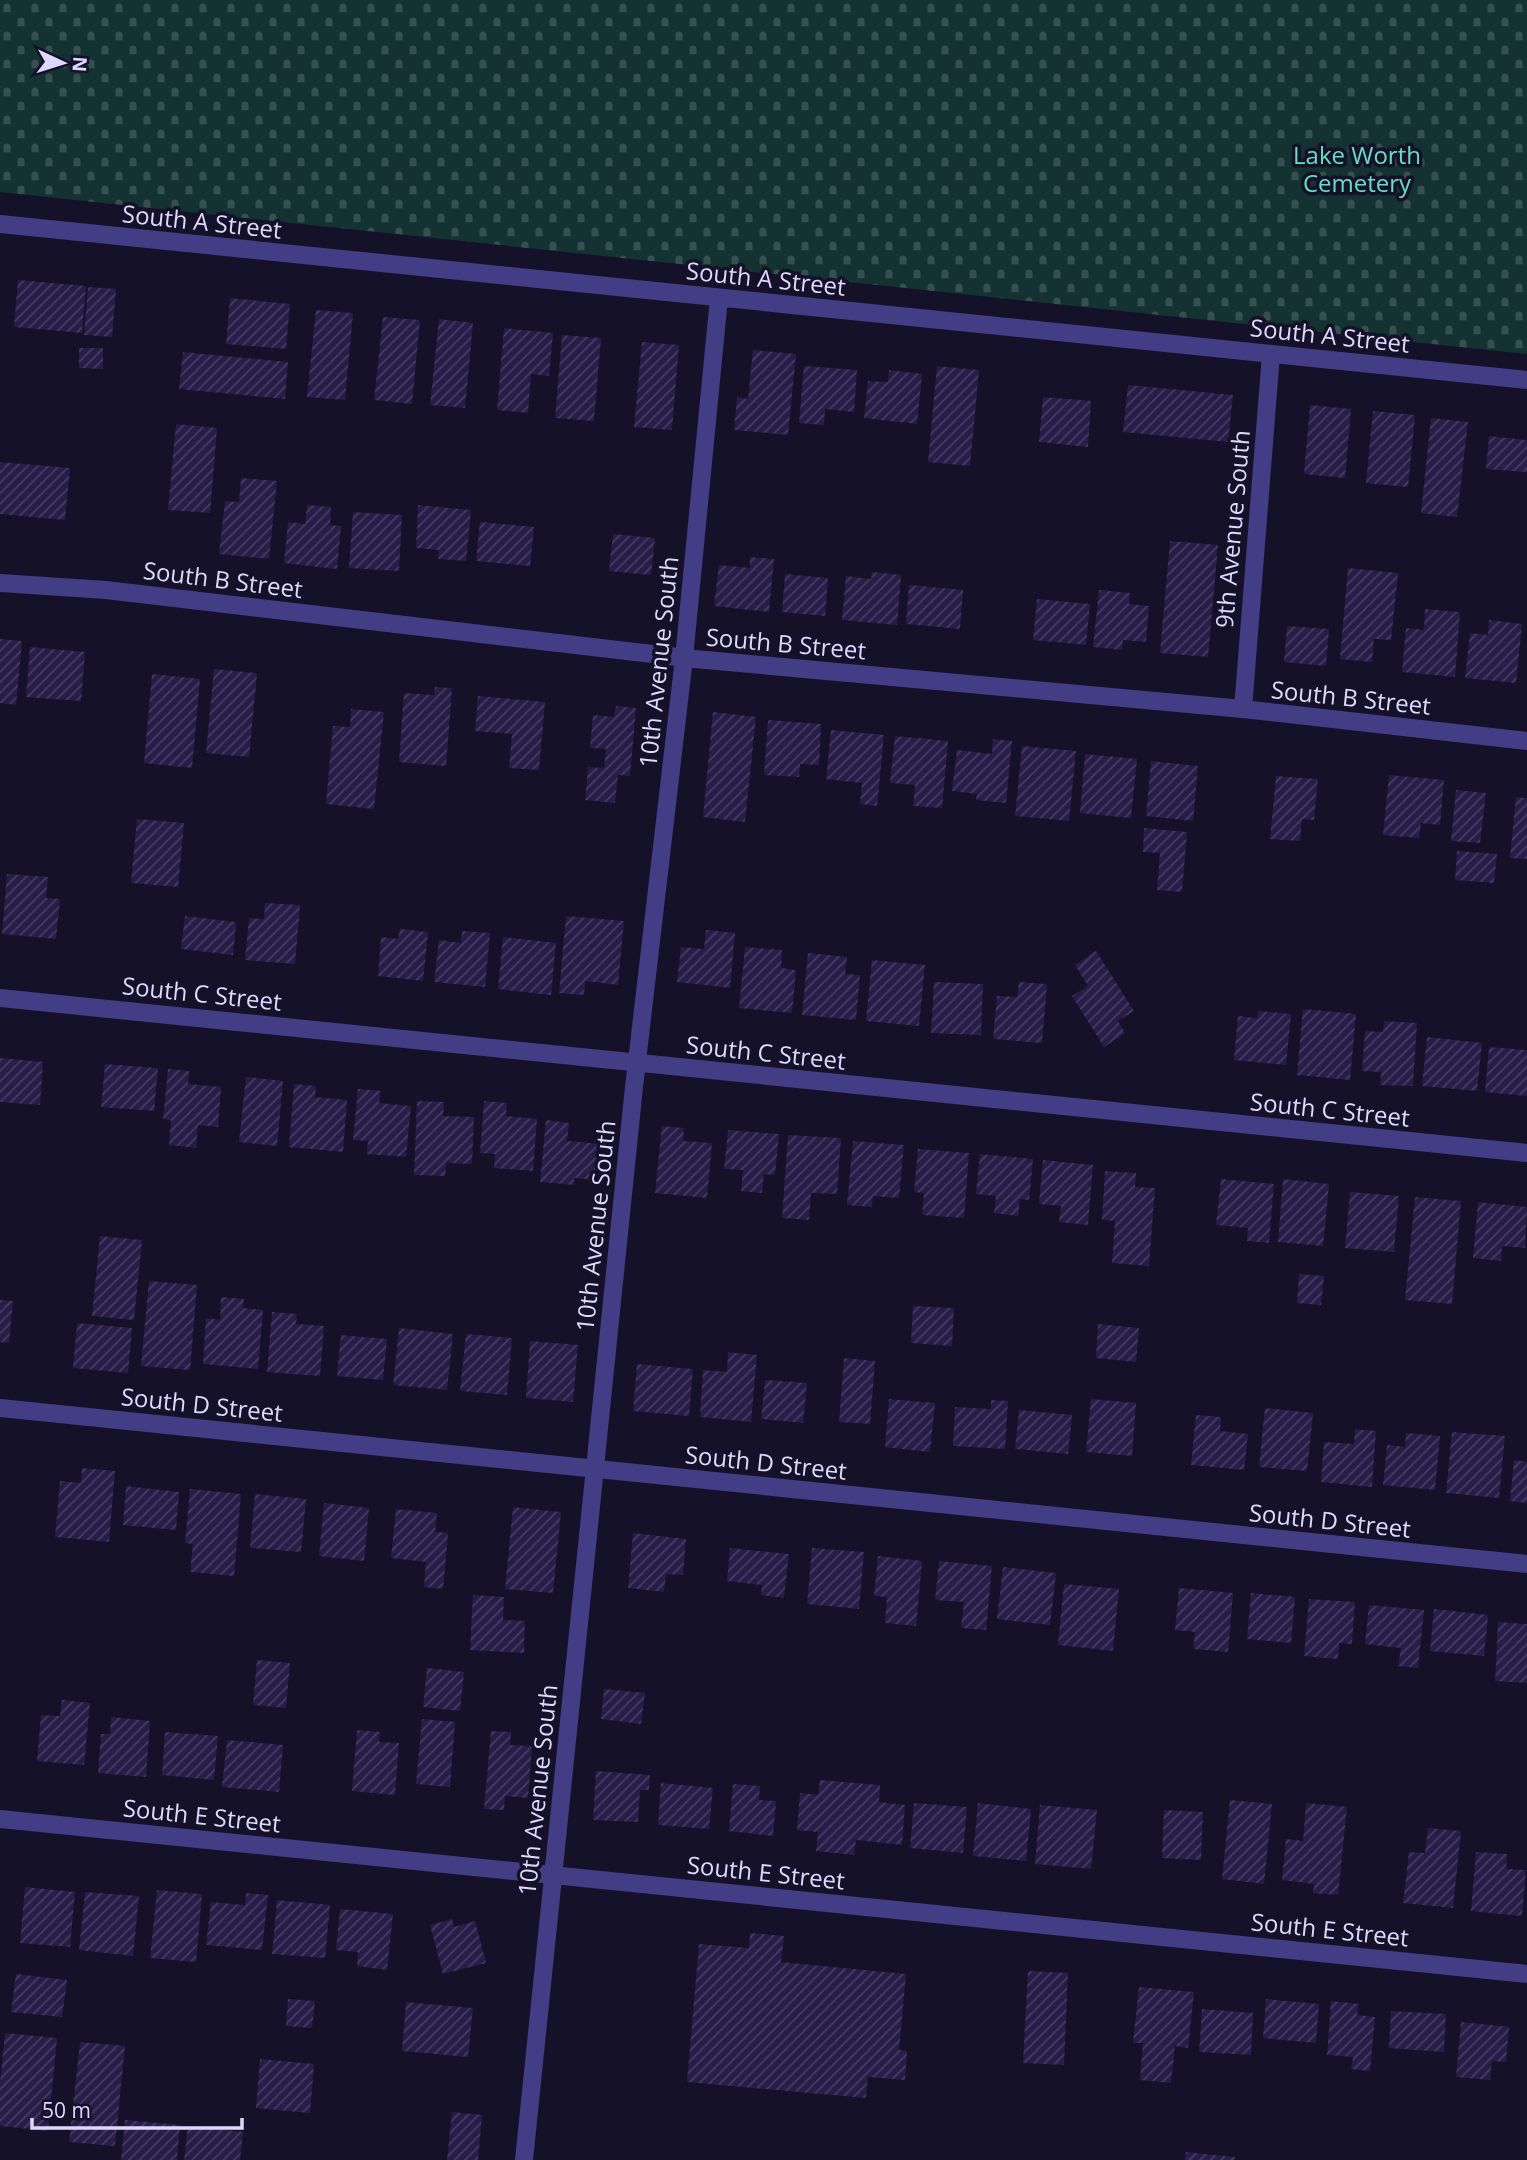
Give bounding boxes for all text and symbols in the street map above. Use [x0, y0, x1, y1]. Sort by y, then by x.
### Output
north arrow [28, 28, 98, 98]
text: N [66, 56, 93, 73]
park label: Lake Worth Cemetery [1293, 138, 1421, 199]
street label: South A Street [121, 196, 283, 246]
street label: South A Street [685, 253, 847, 303]
street label: South A Street [1249, 310, 1411, 360]
street label: 9th Avenue South [1207, 429, 1257, 629]
street label: South B Street [141, 553, 305, 605]
street label: 10th Avenue South [630, 555, 686, 769]
street label: South B Street [705, 620, 867, 666]
street label: South B Street [1269, 672, 1433, 722]
street label: South C Street [121, 968, 283, 1018]
street label: South C Street [685, 1027, 847, 1077]
street label: South C Street [1249, 1084, 1411, 1134]
street label: 10th Avenue South [567, 1119, 623, 1333]
street label: South D Street [119, 1379, 285, 1429]
street label: South D Street [683, 1437, 849, 1487]
street label: South D Street [1247, 1495, 1413, 1545]
street label: 10th Avenue South [509, 1683, 565, 1897]
street label: South E Street [121, 1790, 283, 1840]
street label: South E Street [685, 1847, 847, 1897]
street label: South E Street [1249, 1904, 1411, 1954]
scale bar [32, 2086, 242, 2130]
text: 50 m [42, 2096, 91, 2124]

